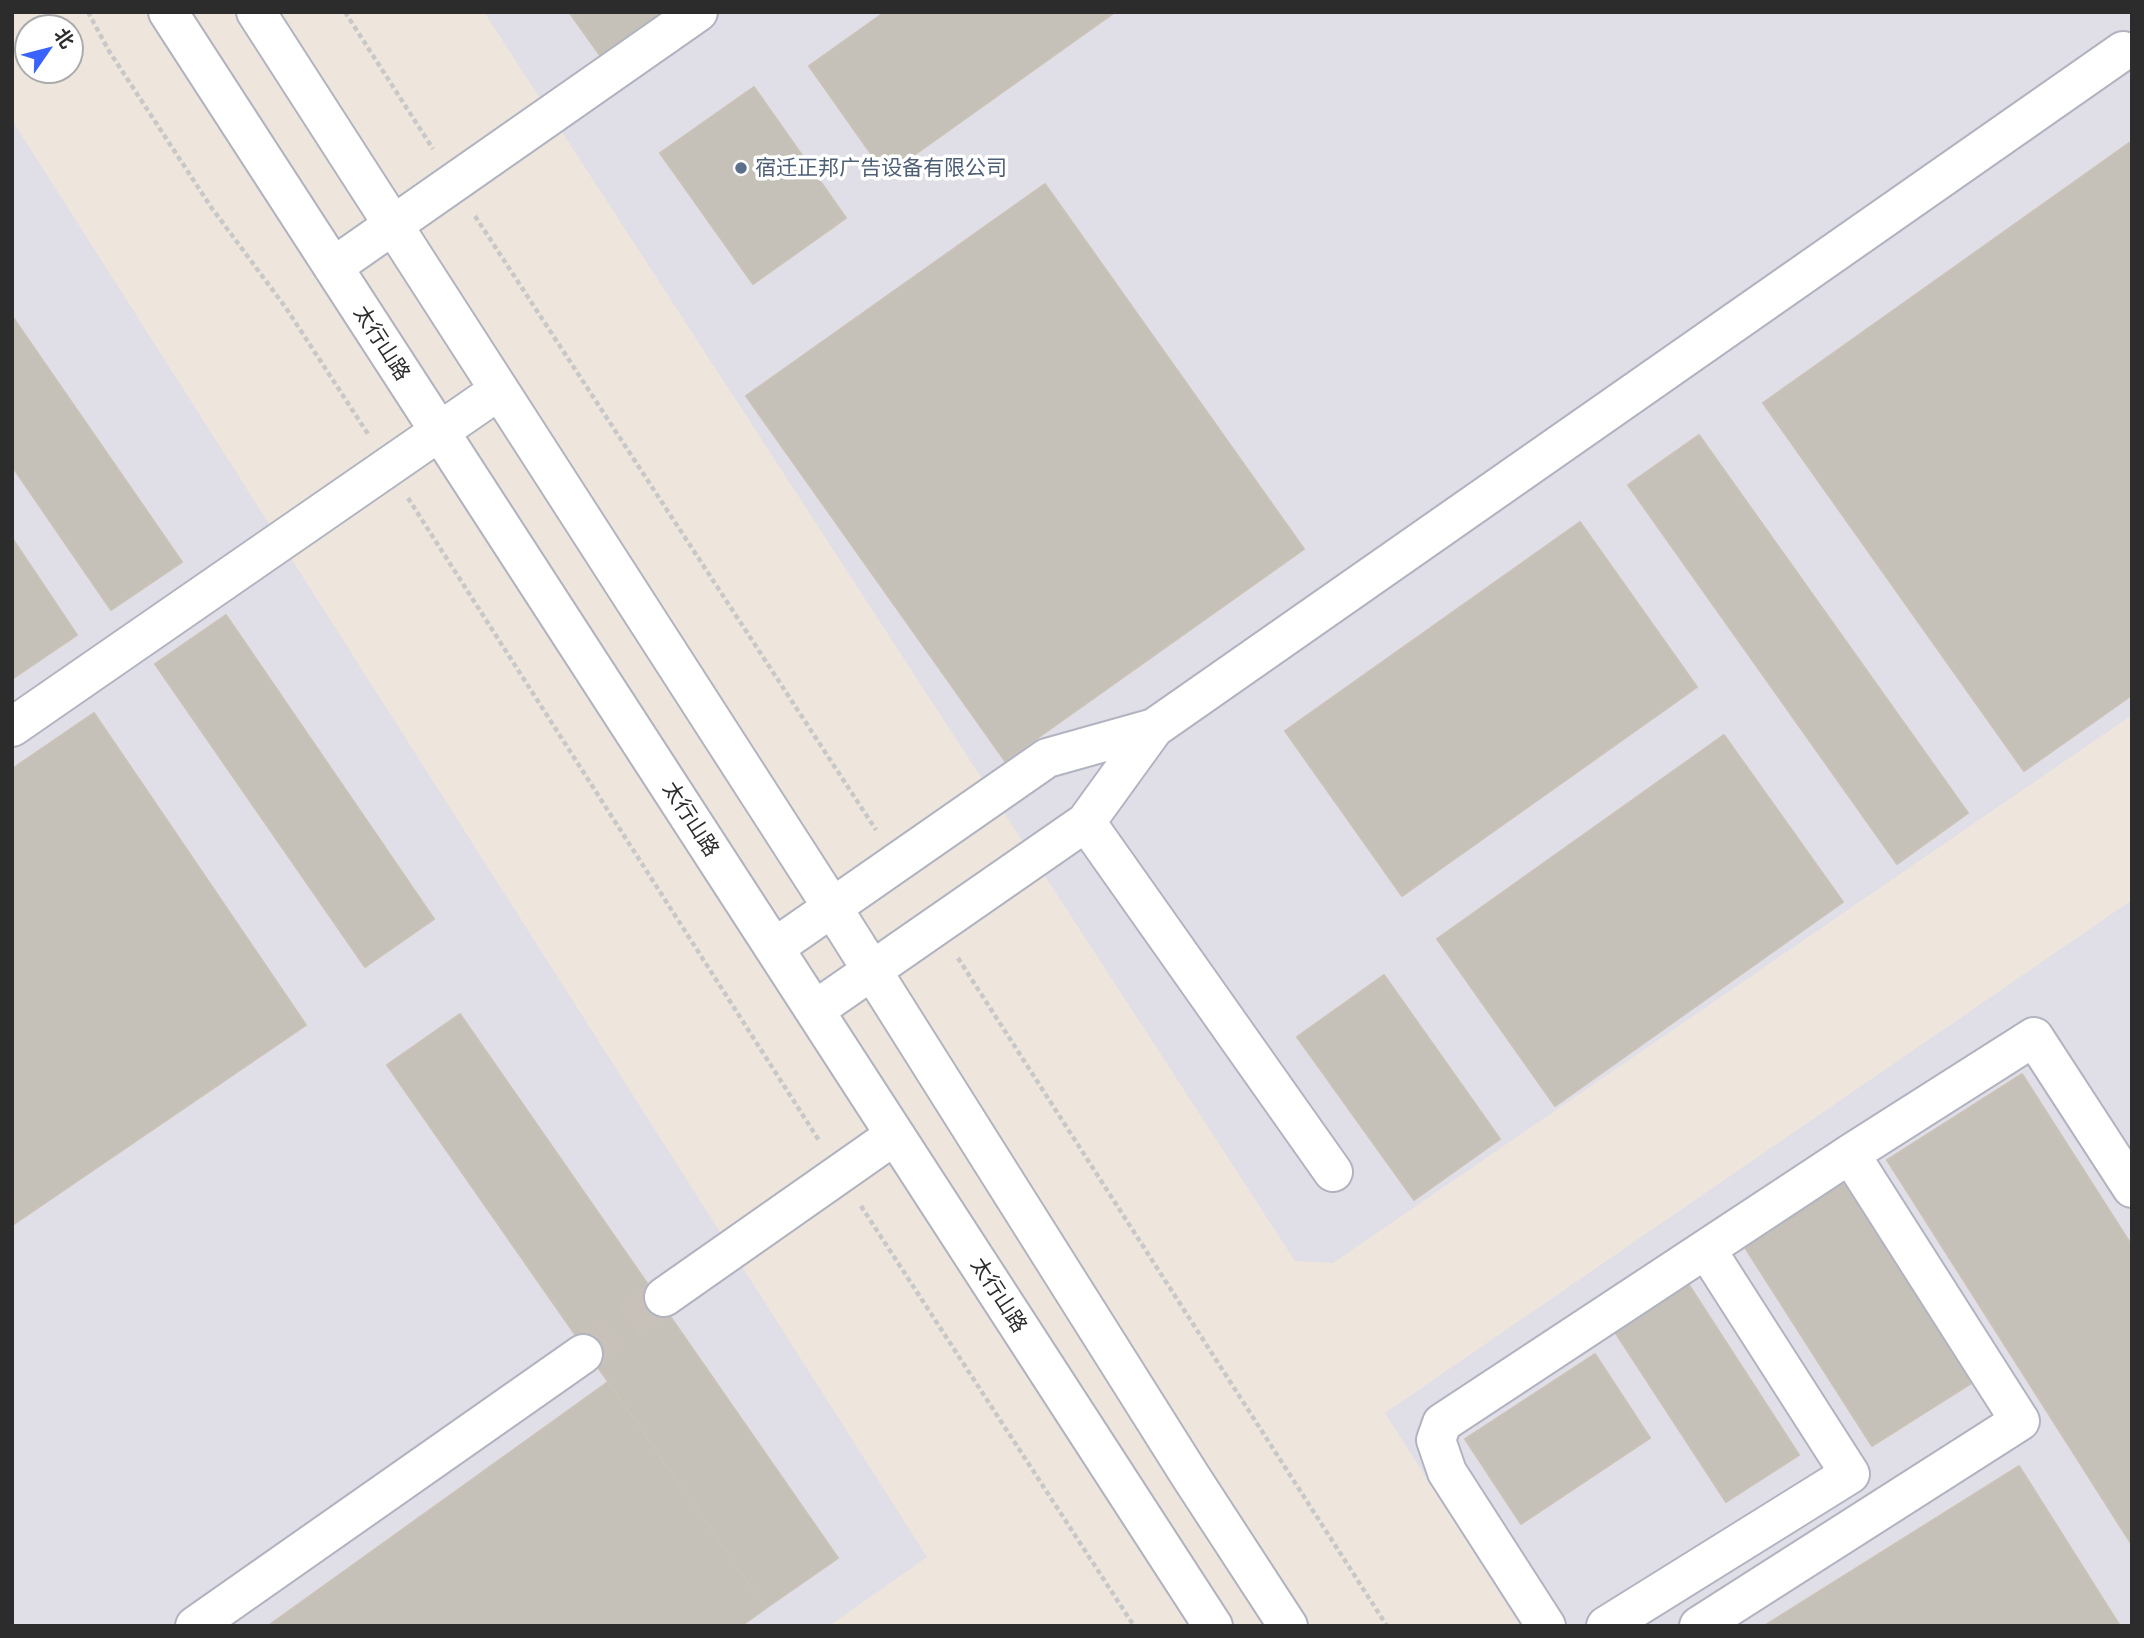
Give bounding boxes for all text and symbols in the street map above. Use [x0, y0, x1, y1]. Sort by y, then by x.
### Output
north arrow [14, 14, 84, 84]
text: 北 [50, 23, 80, 52]
place label: 宿迁正邦广告设备有限公司 [755, 155, 1007, 181]
marker: 宿迁正邦广告设备有限公司 [733, 160, 749, 176]
street label: 太行山路 [349, 301, 415, 385]
street label: 太行山路 [658, 777, 724, 861]
street label: 太行山路 [966, 1253, 1032, 1337]

